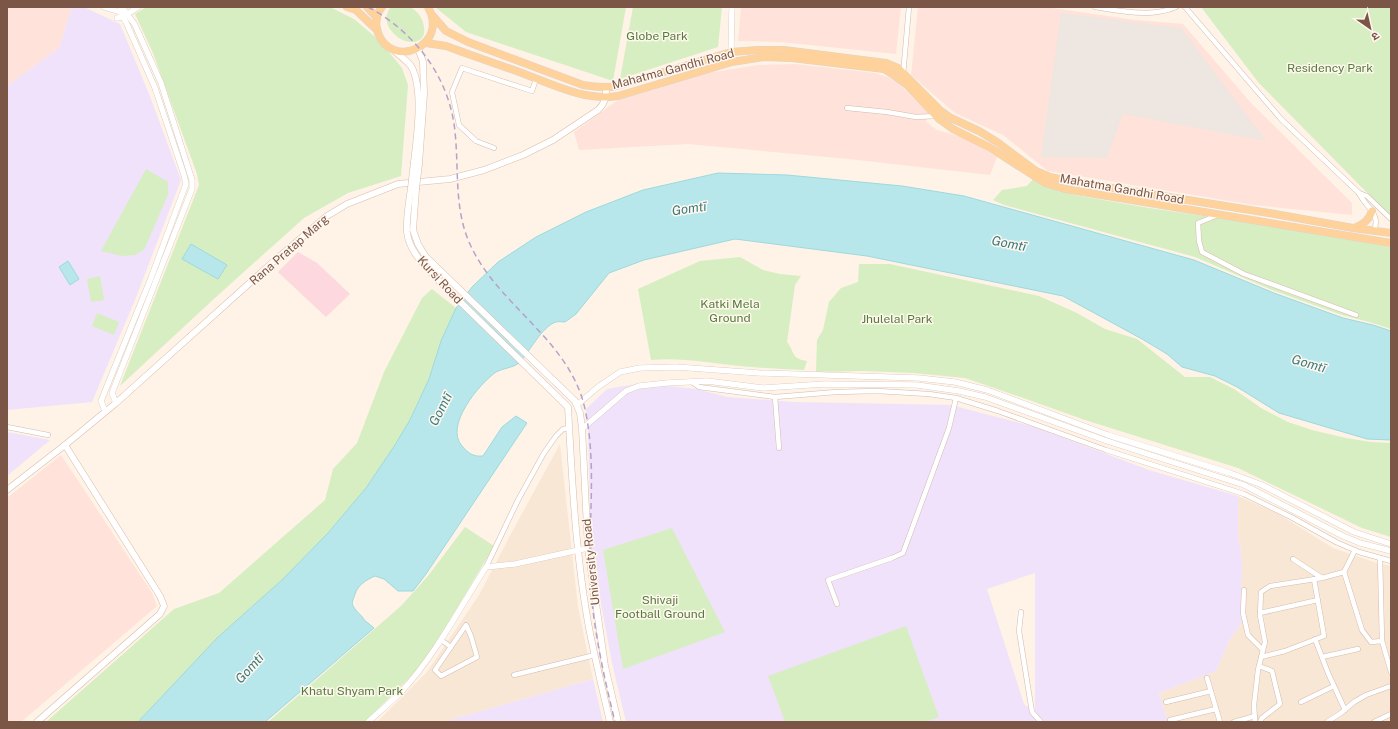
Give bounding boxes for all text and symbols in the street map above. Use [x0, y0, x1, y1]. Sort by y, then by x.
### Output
north arrow [1350, 8, 1390, 48]
park label: Globe Park [626, 29, 688, 43]
text: उ [1369, 30, 1382, 43]
street label: Mahatma Gandhi Road [610, 46, 736, 92]
park label: Residency Park [1287, 61, 1373, 75]
street label: Mahatma Gandhi Road [1059, 171, 1185, 207]
water label: Gomtī [671, 198, 709, 218]
street label: Rana Pratap Marg [247, 212, 331, 288]
water label: Gomtī [990, 233, 1029, 255]
street label: Kursi Road [414, 253, 466, 307]
park label: Katki Mela Ground [700, 297, 760, 325]
park label: Jhulelal Park [861, 312, 933, 326]
water label: Gomtī [1290, 351, 1329, 376]
water label: Gomtī [426, 389, 456, 428]
street label: University Road [579, 518, 603, 606]
park label: Shivaji Football Ground [615, 593, 705, 621]
water label: Gomtī [232, 649, 268, 686]
park label: Khatu Shyam Park [301, 684, 404, 698]

